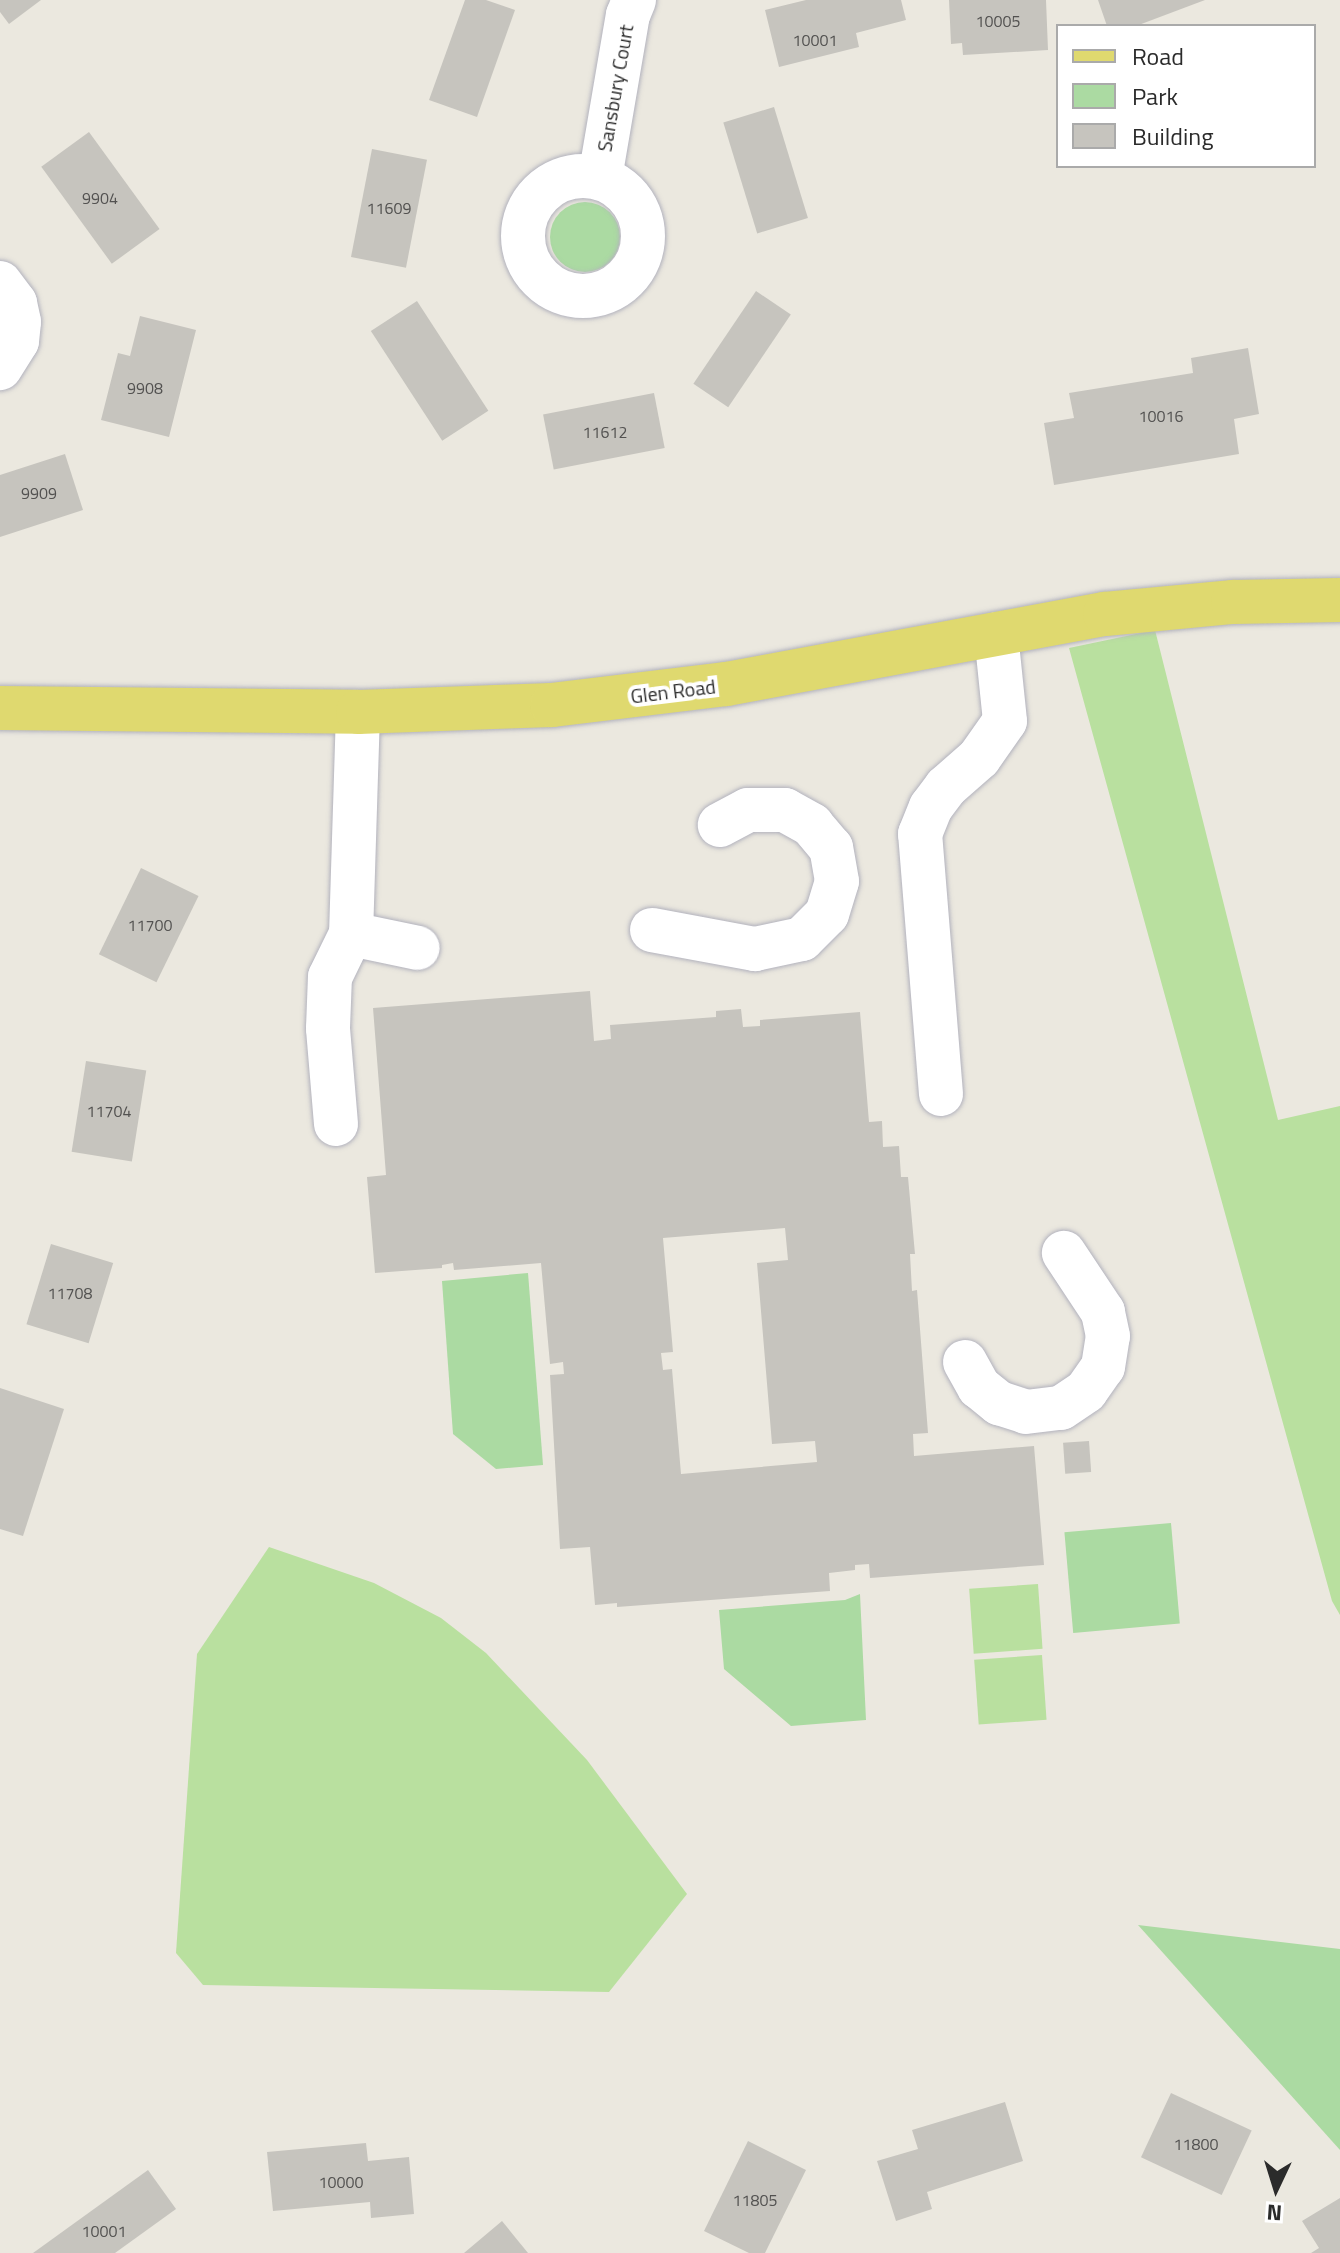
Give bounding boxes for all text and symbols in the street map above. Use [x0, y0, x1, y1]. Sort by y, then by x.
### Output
house number: 10005 [976, 11, 1020, 31]
street label: Sansbury Court [592, 22, 638, 154]
legend [1056, 24, 1316, 168]
house number: 10001 [793, 30, 837, 50]
text: Road [1132, 38, 1184, 74]
text: Park [1132, 78, 1178, 114]
text: Building [1132, 118, 1214, 154]
house number: 9904 [82, 188, 118, 208]
house number: 11609 [367, 198, 411, 218]
house number: 9908 [127, 378, 163, 398]
house number: 10016 [1139, 406, 1183, 426]
house number: 11612 [583, 422, 627, 442]
house number: 9909 [21, 483, 57, 503]
street label: Glen Road [629, 674, 717, 708]
house number: 11700 [128, 915, 172, 935]
house number: 11704 [87, 1101, 131, 1121]
house number: 11708 [48, 1283, 92, 1303]
house number: 11800 [1174, 2134, 1218, 2154]
north arrow [1236, 2149, 1316, 2229]
house number: 10000 [319, 2172, 363, 2192]
house number: 11805 [733, 2190, 777, 2210]
text: N [1266, 2195, 1283, 2230]
house number: 10001 [82, 2221, 126, 2241]

